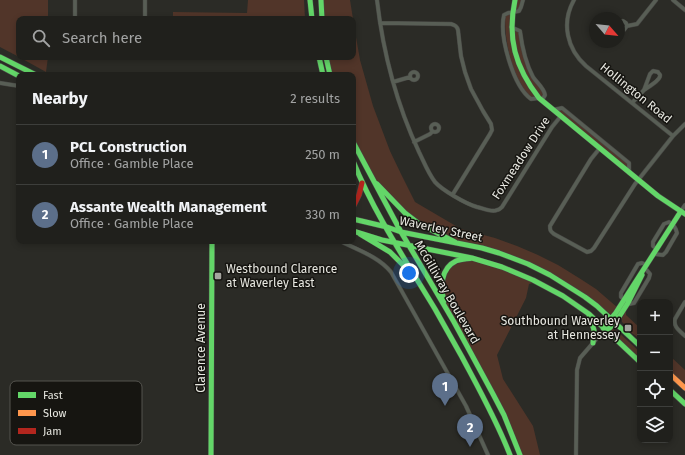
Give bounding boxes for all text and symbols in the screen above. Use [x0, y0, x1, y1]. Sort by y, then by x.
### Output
north arrow [589, 12, 625, 48]
search box [16, 16, 356, 60]
icon: search [30, 27, 52, 49]
text: Search here [62, 29, 142, 47]
street label: Hollington Road [597, 60, 675, 126]
text: Nearby [32, 88, 87, 109]
text: 2 results [290, 91, 340, 106]
street label: Foxmeadow Drive [489, 114, 553, 202]
text: PCL Construction [70, 138, 187, 156]
text: 1 [42, 147, 48, 162]
text: 250 m [305, 147, 340, 162]
text: Office · Gamble Place [70, 156, 194, 171]
text: Assante Wealth Management [70, 198, 267, 216]
text: 2 [42, 207, 48, 222]
text: 330 m [305, 207, 340, 222]
street label: Waverley Street [398, 213, 484, 245]
text: Office · Gamble Place [70, 216, 194, 231]
street label: McGillivray Boulevard [412, 238, 482, 346]
place label: Westbound Clarence at Waverley East [226, 262, 337, 290]
your location [399, 263, 419, 283]
marker: Westbound Clarence at Waverley East [213, 271, 223, 281]
map controls [637, 299, 673, 443]
button: + [637, 299, 673, 335]
street label: Clarence Avenue [194, 303, 208, 393]
place label: Southbound Waverley at Hennessey [501, 314, 620, 342]
marker: Southbound Waverley at Hennessey [623, 323, 633, 333]
button: − [637, 335, 673, 371]
button: locate [637, 371, 673, 407]
pin: 1 [432, 373, 458, 406]
legend [10, 381, 142, 445]
text: Fast [43, 389, 63, 402]
text: Slow [43, 407, 67, 420]
button: layers [637, 407, 673, 443]
pin: 2 [457, 414, 483, 447]
text: Jam [43, 425, 62, 438]

